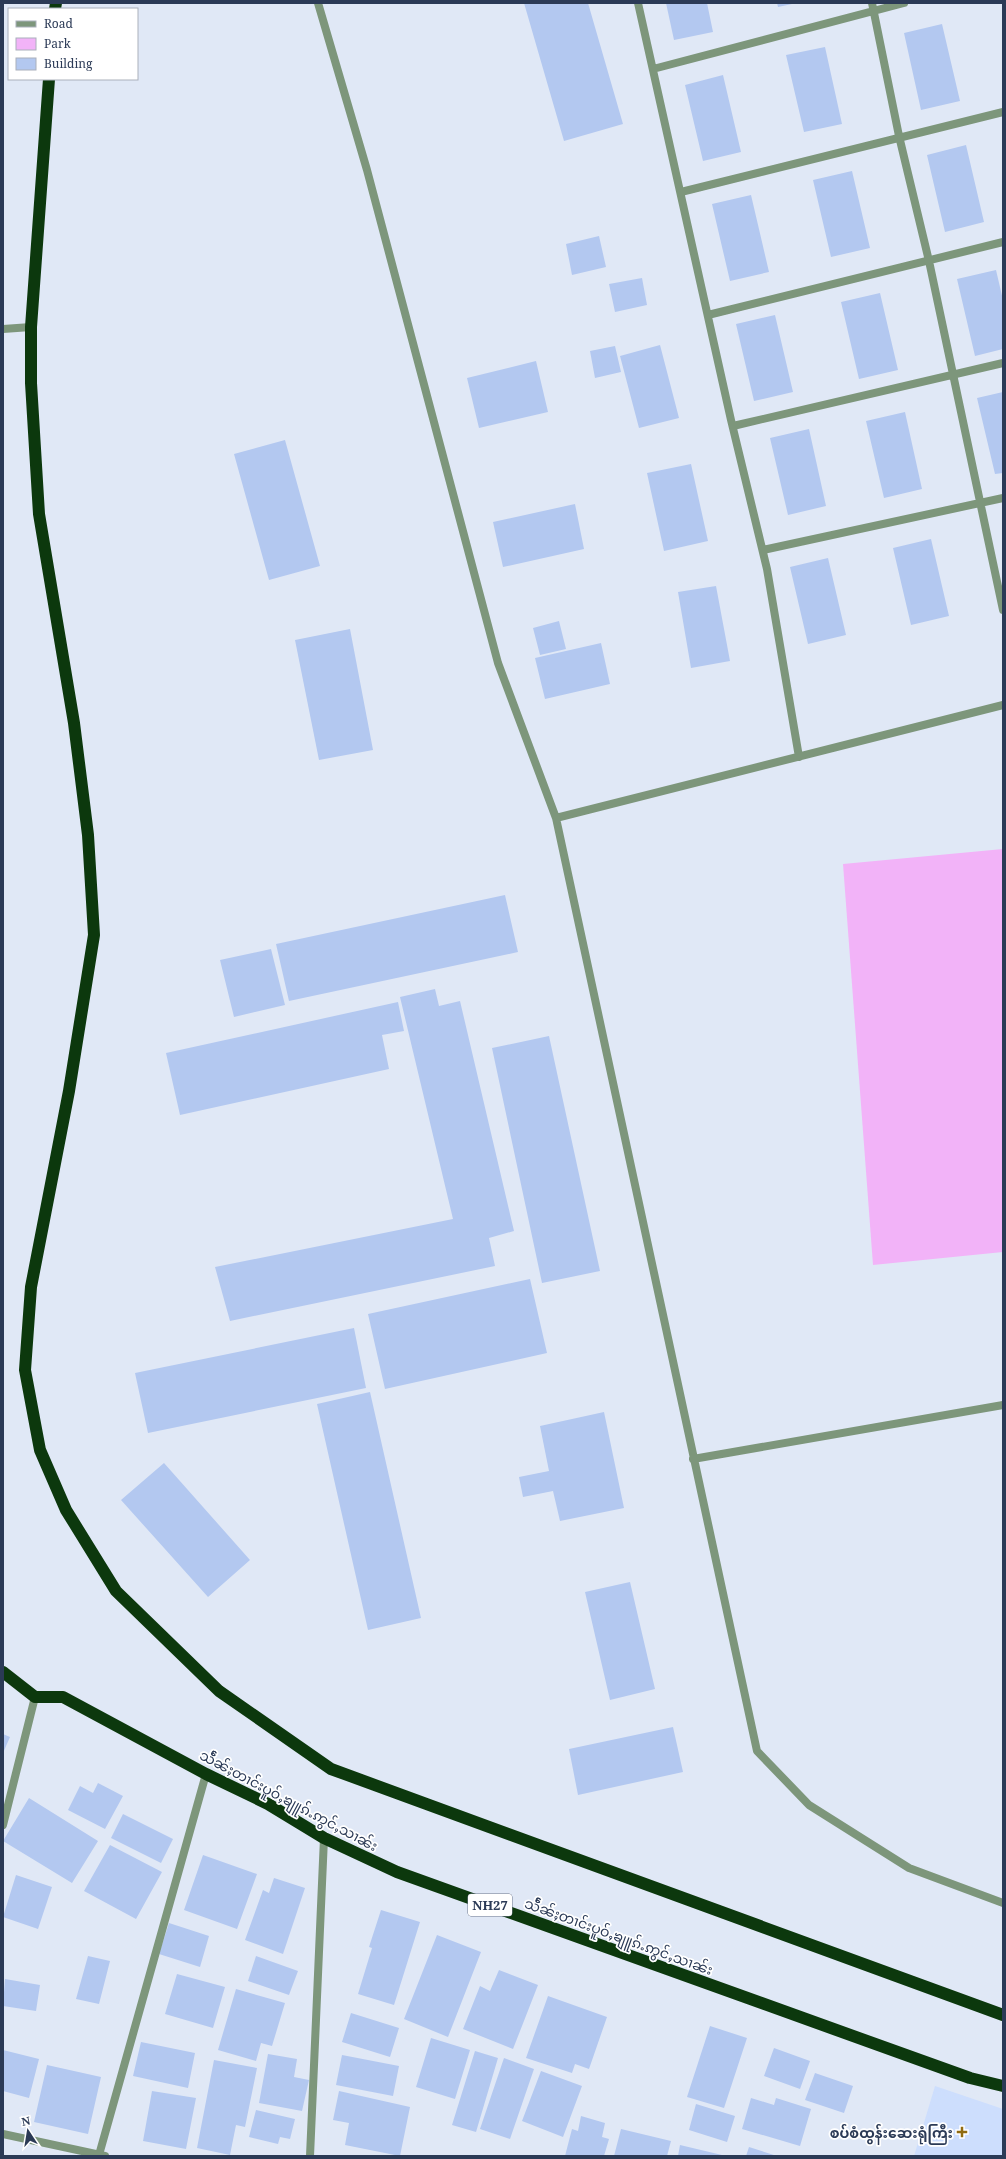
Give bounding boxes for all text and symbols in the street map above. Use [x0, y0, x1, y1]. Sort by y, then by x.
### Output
legend [8, 8, 138, 80]
text: Road [44, 15, 74, 32]
text: Park [44, 35, 72, 52]
text: Building [44, 55, 93, 72]
street label: သဵႅၼ်ႈတၢင်းပူဝ်ႇၶျူၵ်ႉဢွင်ႇသၢၼ်း [195, 1745, 381, 1858]
street label: သဵႅၼ်ႈတၢင်းပူဝ်ႇၶျူၵ်ႉဢွင်ႇသၢၼ်း [521, 1893, 716, 1982]
road number: NH27 [468, 1894, 512, 1916]
north arrow [8, 2111, 48, 2151]
text: N [20, 2112, 32, 2129]
place label: စပ်စံထွန်းဆေးရုံကြီး [830, 2123, 953, 2145]
marker: စပ်စံထွန်းဆေးရုံကြီး [956, 2126, 968, 2138]

